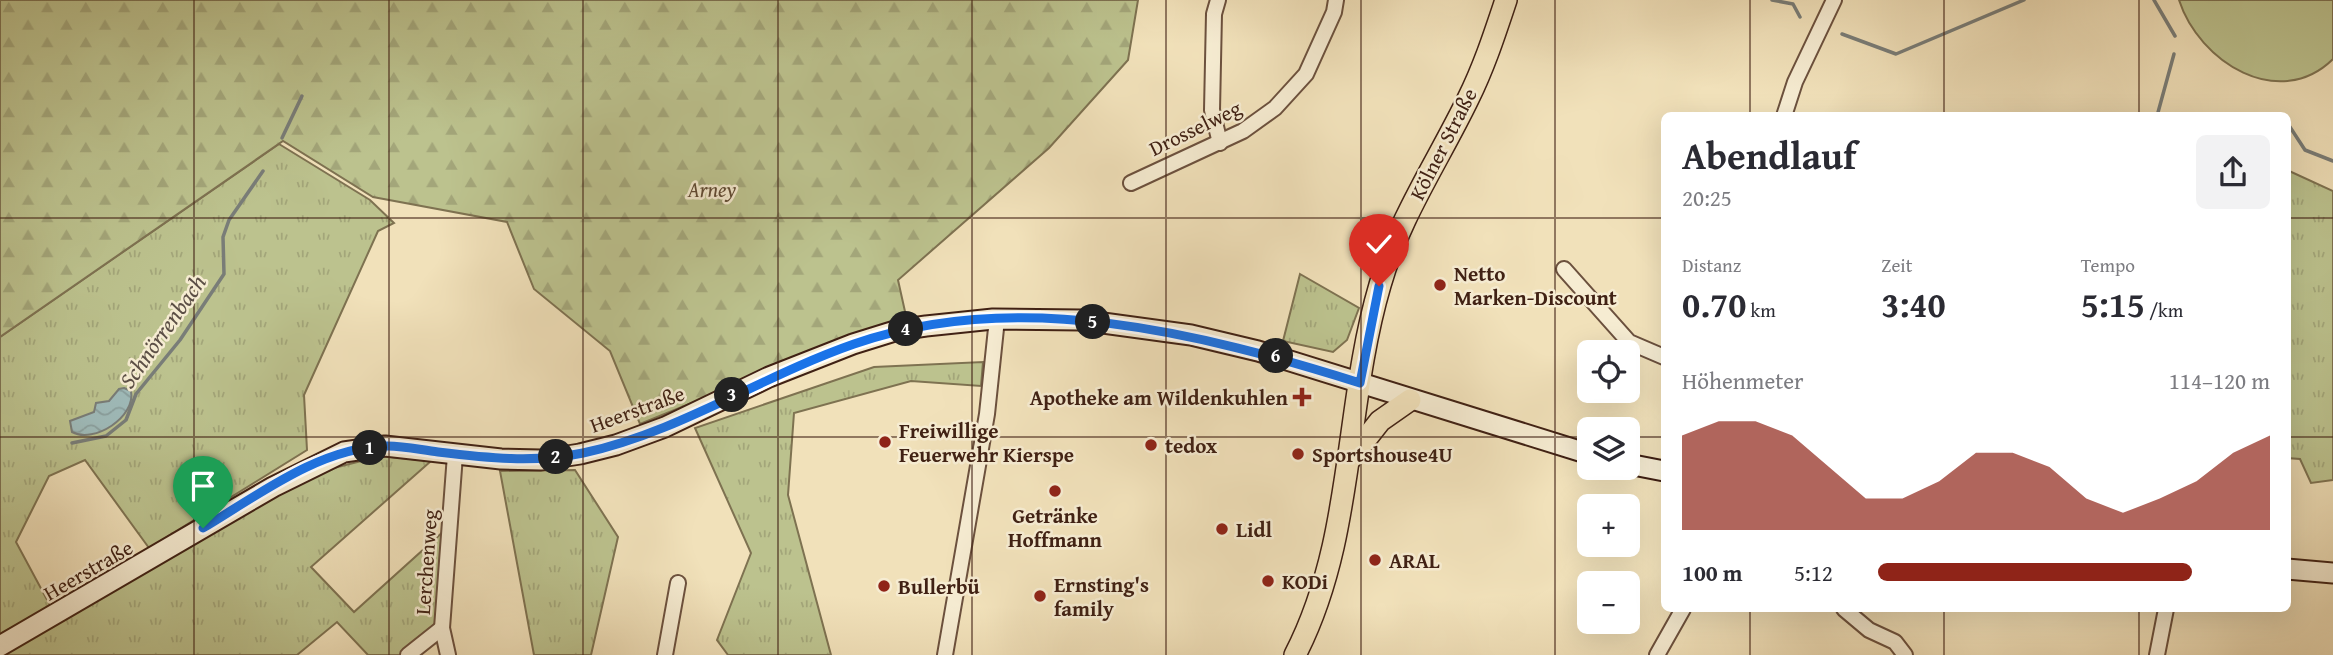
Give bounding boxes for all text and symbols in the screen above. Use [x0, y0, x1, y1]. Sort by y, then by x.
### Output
street label: Kölner Straße [1401, 82, 1485, 205]
street label: Drosselweg [1144, 92, 1247, 164]
text: Abendlauf [1682, 127, 1856, 183]
button: share [2196, 135, 2270, 209]
park label: Arney [687, 174, 737, 205]
text: 20:25 [1682, 181, 1732, 214]
pin [1349, 214, 1409, 286]
icon: check [1360, 225, 1398, 263]
text: Distanz [1682, 251, 1741, 279]
text: Zeit [1881, 251, 1912, 279]
text: Tempo [2081, 251, 2135, 279]
place label: Netto Marken-Discount [1454, 258, 1617, 313]
water label: Schnörrenbach [111, 267, 214, 395]
marker: Netto Marken-Discount [1432, 277, 1448, 293]
text: 0.70 [1682, 279, 1746, 330]
text: 3:40 [1881, 279, 1946, 330]
text: 5:15 [2081, 279, 2145, 330]
text: km [1746, 296, 1776, 324]
text: /km [2145, 296, 2183, 324]
pin: 5 [1076, 304, 1110, 340]
text: 5 [1088, 307, 1097, 335]
pin: 4 [888, 312, 923, 346]
text: 4 [901, 314, 910, 342]
pin: 6 [1258, 338, 1294, 374]
map controls [1577, 340, 1640, 634]
button: locate [1577, 340, 1640, 403]
text: 6 [1271, 341, 1280, 369]
text: Höhenmeter [1682, 364, 1804, 397]
text: 114–120 m [2169, 364, 2270, 397]
street label: Heerstraße [585, 378, 689, 440]
pin: 3 [714, 378, 750, 412]
text: 3 [727, 380, 736, 408]
place label: Apotheke am Wildenkuhlen [1030, 382, 1289, 413]
marker: Apotheke am Wildenkuhlen [1294, 389, 1310, 405]
place label: Freiwillige Feuerwehr Kierspe [899, 415, 1074, 470]
button: layers [1577, 417, 1640, 480]
pin: 1 [352, 430, 388, 466]
place label: tedox [1165, 430, 1217, 461]
text: 1 [365, 433, 374, 461]
marker: Freiwillige Feuerwehr Kierspe [877, 434, 893, 450]
marker: tedox [1143, 437, 1159, 453]
place label: Sportshouse4U [1312, 439, 1453, 470]
pin: 2 [538, 440, 574, 475]
text: 2 [551, 442, 560, 470]
marker: Sportshouse4U [1290, 446, 1306, 462]
pin [173, 456, 233, 528]
icon: arrive [184, 467, 222, 505]
marker: Getränke Hoffmann [1047, 483, 1063, 499]
button: + [1577, 494, 1640, 557]
place label: Getränke Hoffmann [1008, 500, 1103, 555]
street label: Lerchenweg [407, 508, 445, 616]
place label: Lidl [1236, 514, 1272, 545]
marker: Lidl [1214, 521, 1230, 537]
street label: Heerstraße [38, 532, 139, 608]
place label: ARAL [1389, 545, 1440, 576]
marker: ARAL [1367, 552, 1383, 568]
text: 100 m [1682, 556, 1743, 589]
text: 5:12 [1794, 556, 1833, 589]
place label: KODi [1282, 566, 1329, 597]
place label: Ernsting's family [1054, 569, 1149, 624]
place label: Bullerbü [898, 571, 980, 602]
button: − [1577, 571, 1640, 634]
marker: KODi [1260, 573, 1276, 589]
marker: Bullerbü [876, 578, 892, 594]
marker: Ernsting's family [1032, 588, 1048, 604]

